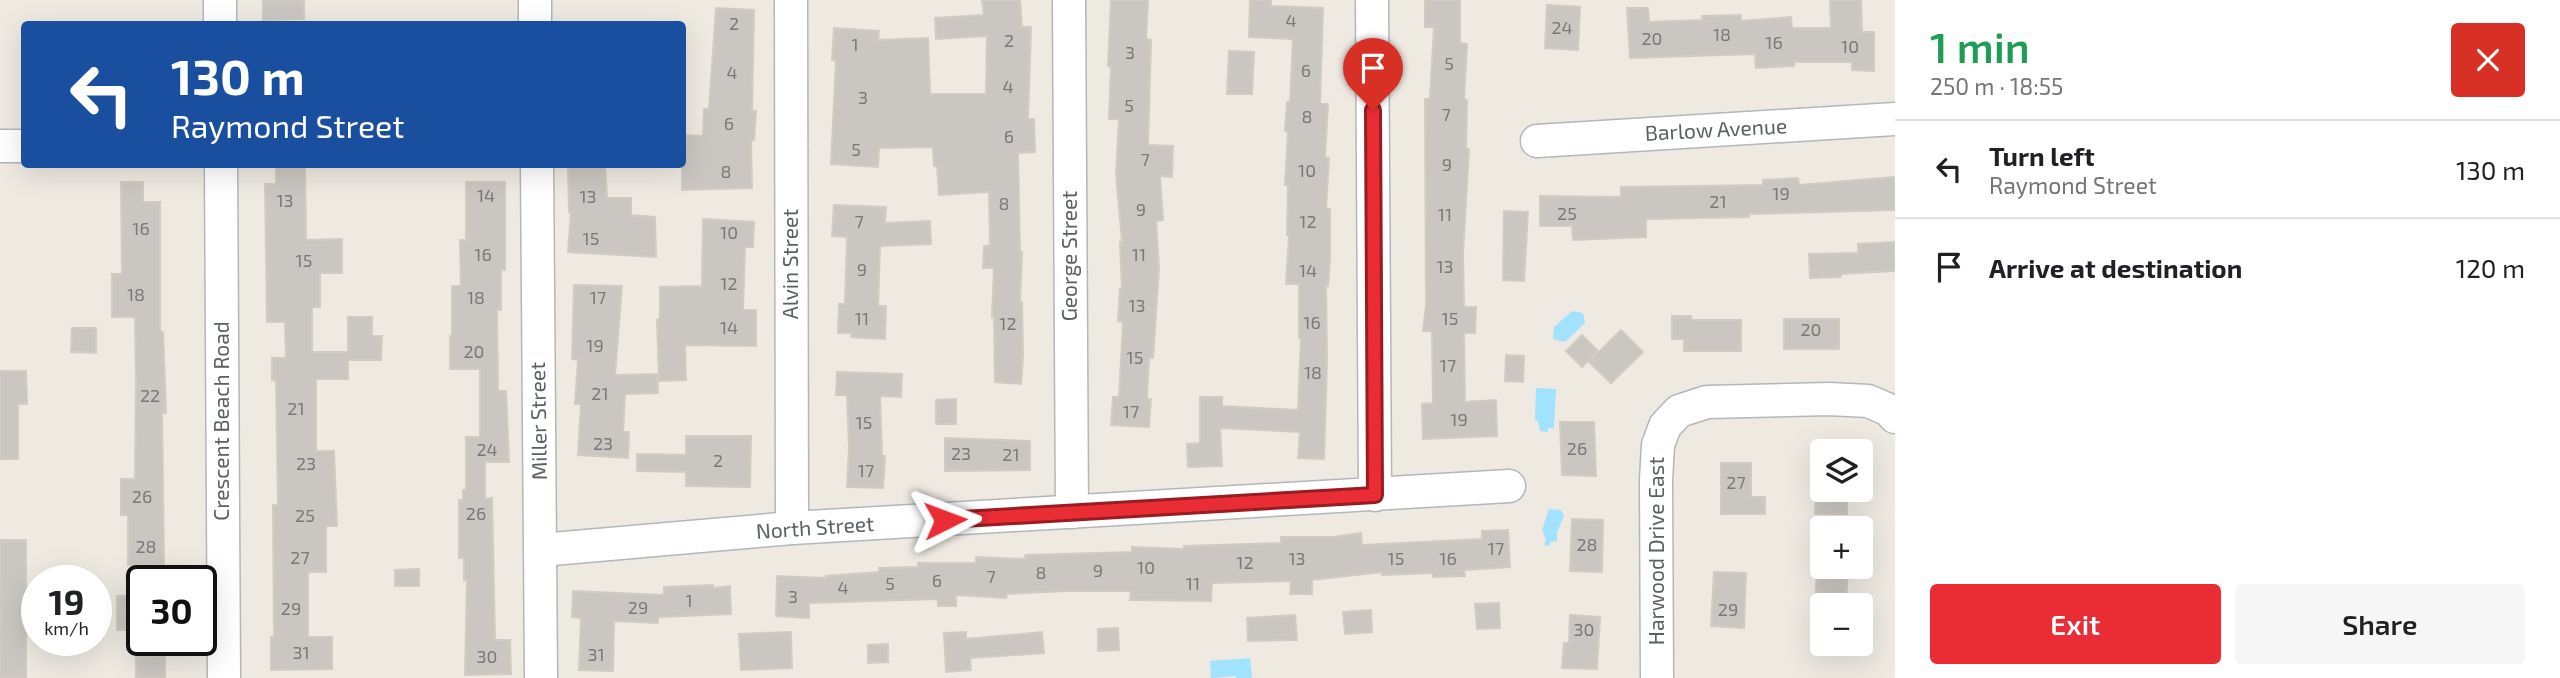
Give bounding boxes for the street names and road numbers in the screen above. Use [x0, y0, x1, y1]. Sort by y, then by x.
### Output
street label: Barlow Avenue [1644, 112, 1788, 145]
street label: George Street [1056, 191, 1081, 321]
street label: Alvin Street [777, 209, 802, 319]
street label: Crescent Beach Road [208, 321, 233, 521]
street label: Miller Street [524, 362, 551, 480]
street label: Harwood Drive East [1643, 457, 1668, 645]
street label: North Street [755, 510, 875, 543]

